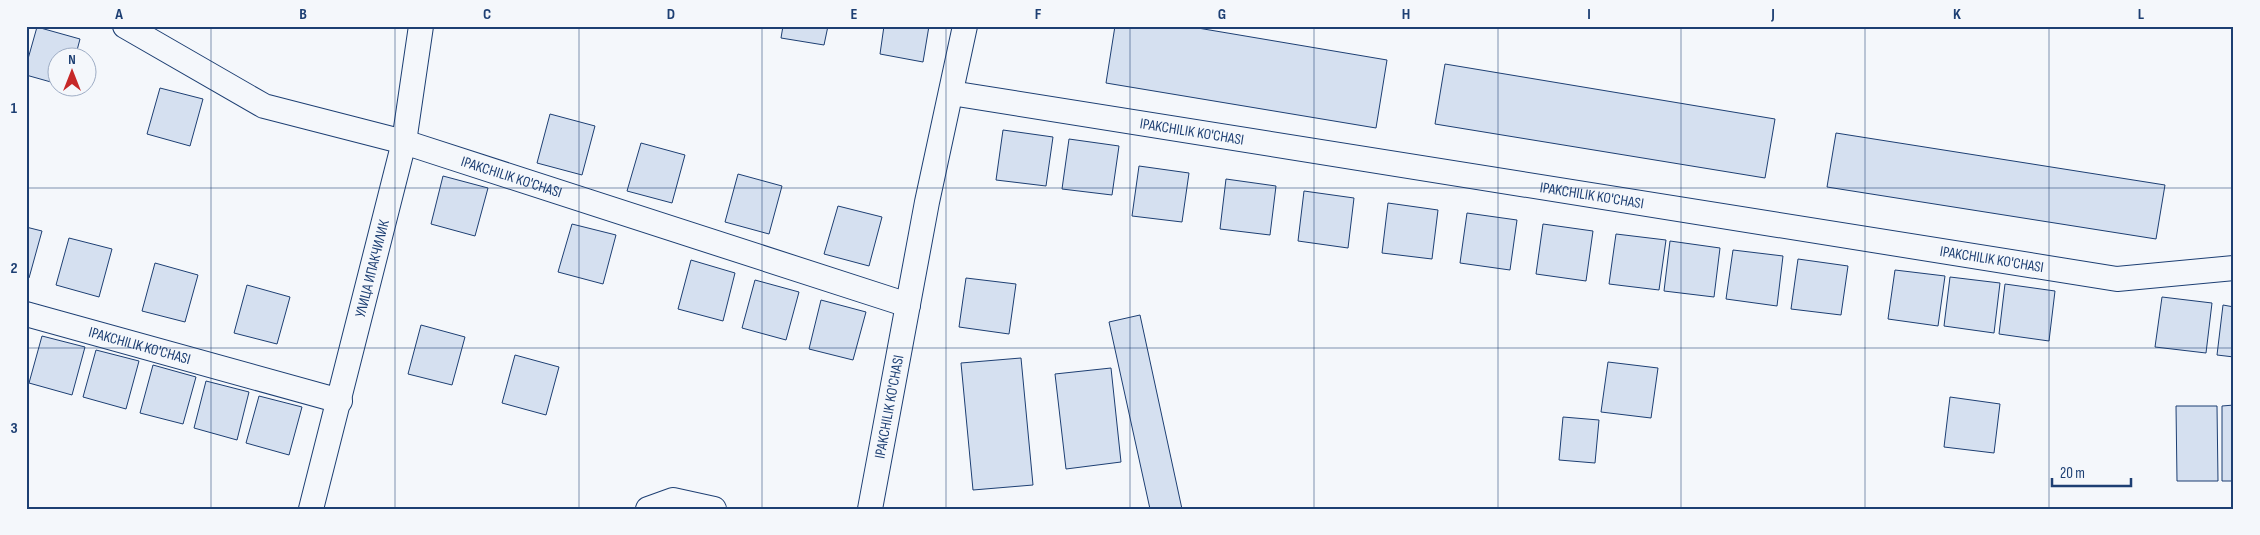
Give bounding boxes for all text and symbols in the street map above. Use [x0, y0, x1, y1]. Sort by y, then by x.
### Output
text: A [114, 5, 123, 24]
text: B [299, 5, 307, 24]
text: C [483, 5, 491, 24]
text: D [667, 5, 675, 24]
text: E [851, 5, 858, 24]
text: F [1035, 5, 1042, 24]
text: G [1218, 5, 1226, 24]
text: H [1402, 5, 1410, 24]
text: I [1587, 5, 1591, 24]
text: J [1770, 5, 1775, 24]
text: K [1953, 5, 1961, 24]
text: L [2138, 5, 2145, 24]
north arrow [48, 48, 98, 98]
text: N [68, 51, 76, 68]
text: 1 [11, 99, 18, 118]
street label: IPAKCHILIK KO'CHASI [1139, 114, 1245, 149]
street label: IPAKCHILIK KO'CHASI [459, 152, 564, 202]
street label: IPAKCHILIK KO'CHASI [1539, 178, 1645, 213]
street label: УЛИЦА ИПАКЧИЛИК [350, 217, 393, 319]
street label: IPAKCHILIK KO'CHASI [1939, 241, 2045, 277]
text: 2 [10, 259, 18, 278]
street label: IPAKCHILIK KO'CHASI [87, 322, 193, 369]
street label: IPAKCHILIK KO'CHASI [870, 353, 908, 460]
text: 3 [10, 419, 18, 438]
scale bar [2052, 455, 2131, 487]
text: 20 m [2060, 464, 2085, 483]

